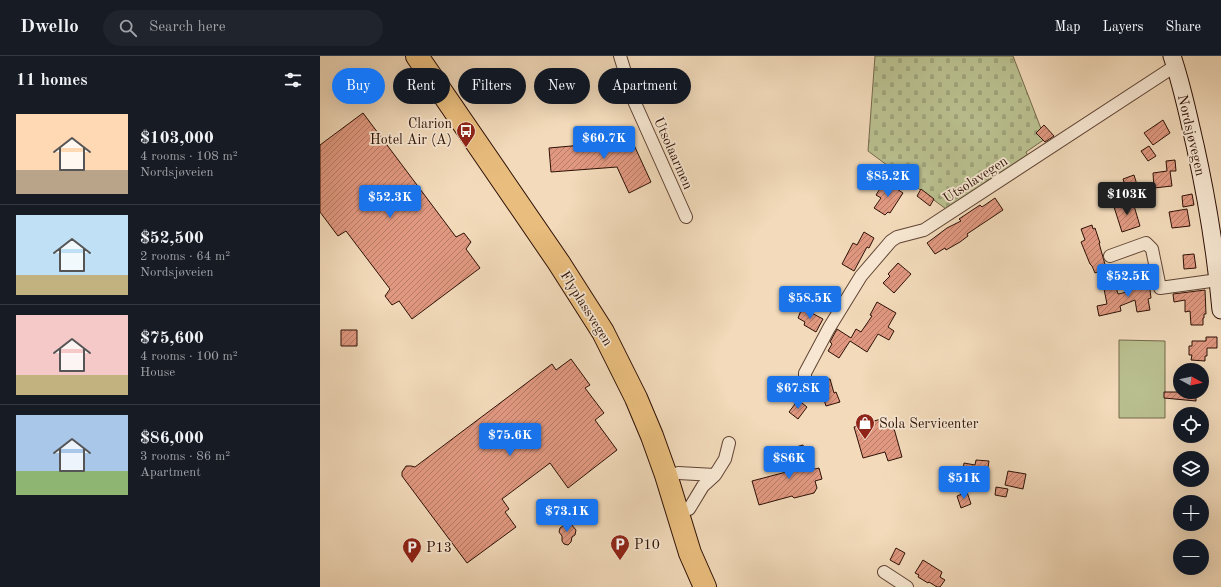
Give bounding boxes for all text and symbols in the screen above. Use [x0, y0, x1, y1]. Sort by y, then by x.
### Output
search box [103, 10, 383, 46]
icon: search [117, 17, 139, 39]
text: Dwello [20, 18, 79, 37]
text: Search here [149, 20, 226, 35]
text: Map [1055, 20, 1081, 34]
text: Layers [1103, 20, 1144, 34]
text: Share [1166, 20, 1201, 34]
chip: Buy [332, 68, 385, 104]
chip: Rent [393, 68, 450, 104]
chip: Filters [458, 68, 526, 104]
chip: New [534, 68, 590, 104]
chip: Apartment [598, 68, 691, 104]
icon: filters [282, 69, 304, 91]
text: 11 homes [16, 72, 88, 89]
street label: Nordsjøvegen [1175, 93, 1207, 178]
street label: Utsolaarmen [651, 115, 695, 192]
place label: Clarion Hotel Air (A) [370, 117, 452, 147]
bus stop icon: Clarion Hotel Air (A) [455, 120, 477, 148]
pin: $60.7K [571, 126, 637, 160]
icon: home [48, 130, 96, 178]
text: $103,000 [140, 130, 214, 147]
text: $60.7K [582, 132, 626, 145]
text: 4 rooms · 108 m² [140, 150, 238, 163]
street label: Utsolavegen [941, 154, 1011, 206]
pin: $85.2K [855, 164, 921, 198]
text: Nordsjøveien [140, 166, 214, 179]
text: $85.2K [866, 170, 910, 183]
pin: $103K [1099, 182, 1155, 216]
pin: $52.3K [357, 185, 423, 219]
text: $103K [1107, 188, 1147, 201]
text: $52.3K [368, 191, 412, 204]
text: $52,500 [140, 230, 204, 247]
icon: home [48, 231, 96, 279]
text: 2 rooms · 64 m² [140, 250, 230, 263]
pin: $52.5K [1095, 264, 1161, 298]
text: Nordsjøveien [140, 266, 214, 279]
street label: Flyplassvegen [558, 269, 615, 349]
text: $52.5K [1106, 270, 1150, 283]
pin: $58.5K [777, 286, 843, 320]
text: $58.5K [788, 292, 832, 305]
text: $75,600 [140, 330, 204, 347]
icon: home [48, 331, 96, 379]
text: 4 rooms · 100 m² [140, 350, 238, 363]
north arrow [1173, 363, 1209, 399]
map controls [1173, 363, 1209, 575]
text: House [140, 366, 175, 379]
pin: $67.8K [765, 376, 831, 410]
text: $67.8K [776, 382, 820, 395]
button: locate [1173, 407, 1209, 443]
shop icon: Sola Servicenter [854, 412, 876, 440]
place label: Sola Servicenter [879, 417, 979, 431]
pin: $75.6K [477, 423, 543, 457]
text: $75.6K [488, 429, 532, 442]
text: $86,000 [140, 430, 204, 447]
icon: home [48, 431, 96, 479]
pin: $86K [765, 446, 813, 480]
text: 3 rooms · 86 m² [140, 450, 230, 463]
button: layers [1173, 451, 1209, 487]
text: $86K [773, 452, 805, 465]
text: Apartment [140, 466, 201, 479]
pin: $51K [940, 466, 988, 500]
text: $51K [948, 472, 980, 485]
button: + [1173, 495, 1209, 531]
pin: $73.1K [534, 499, 600, 533]
text: $73.1K [545, 505, 589, 518]
parking icon: P10 [609, 533, 631, 561]
parking icon: P13 [401, 536, 423, 564]
place label: P10 [634, 538, 660, 552]
button: − [1173, 539, 1209, 575]
place label: P13 [426, 541, 452, 555]

